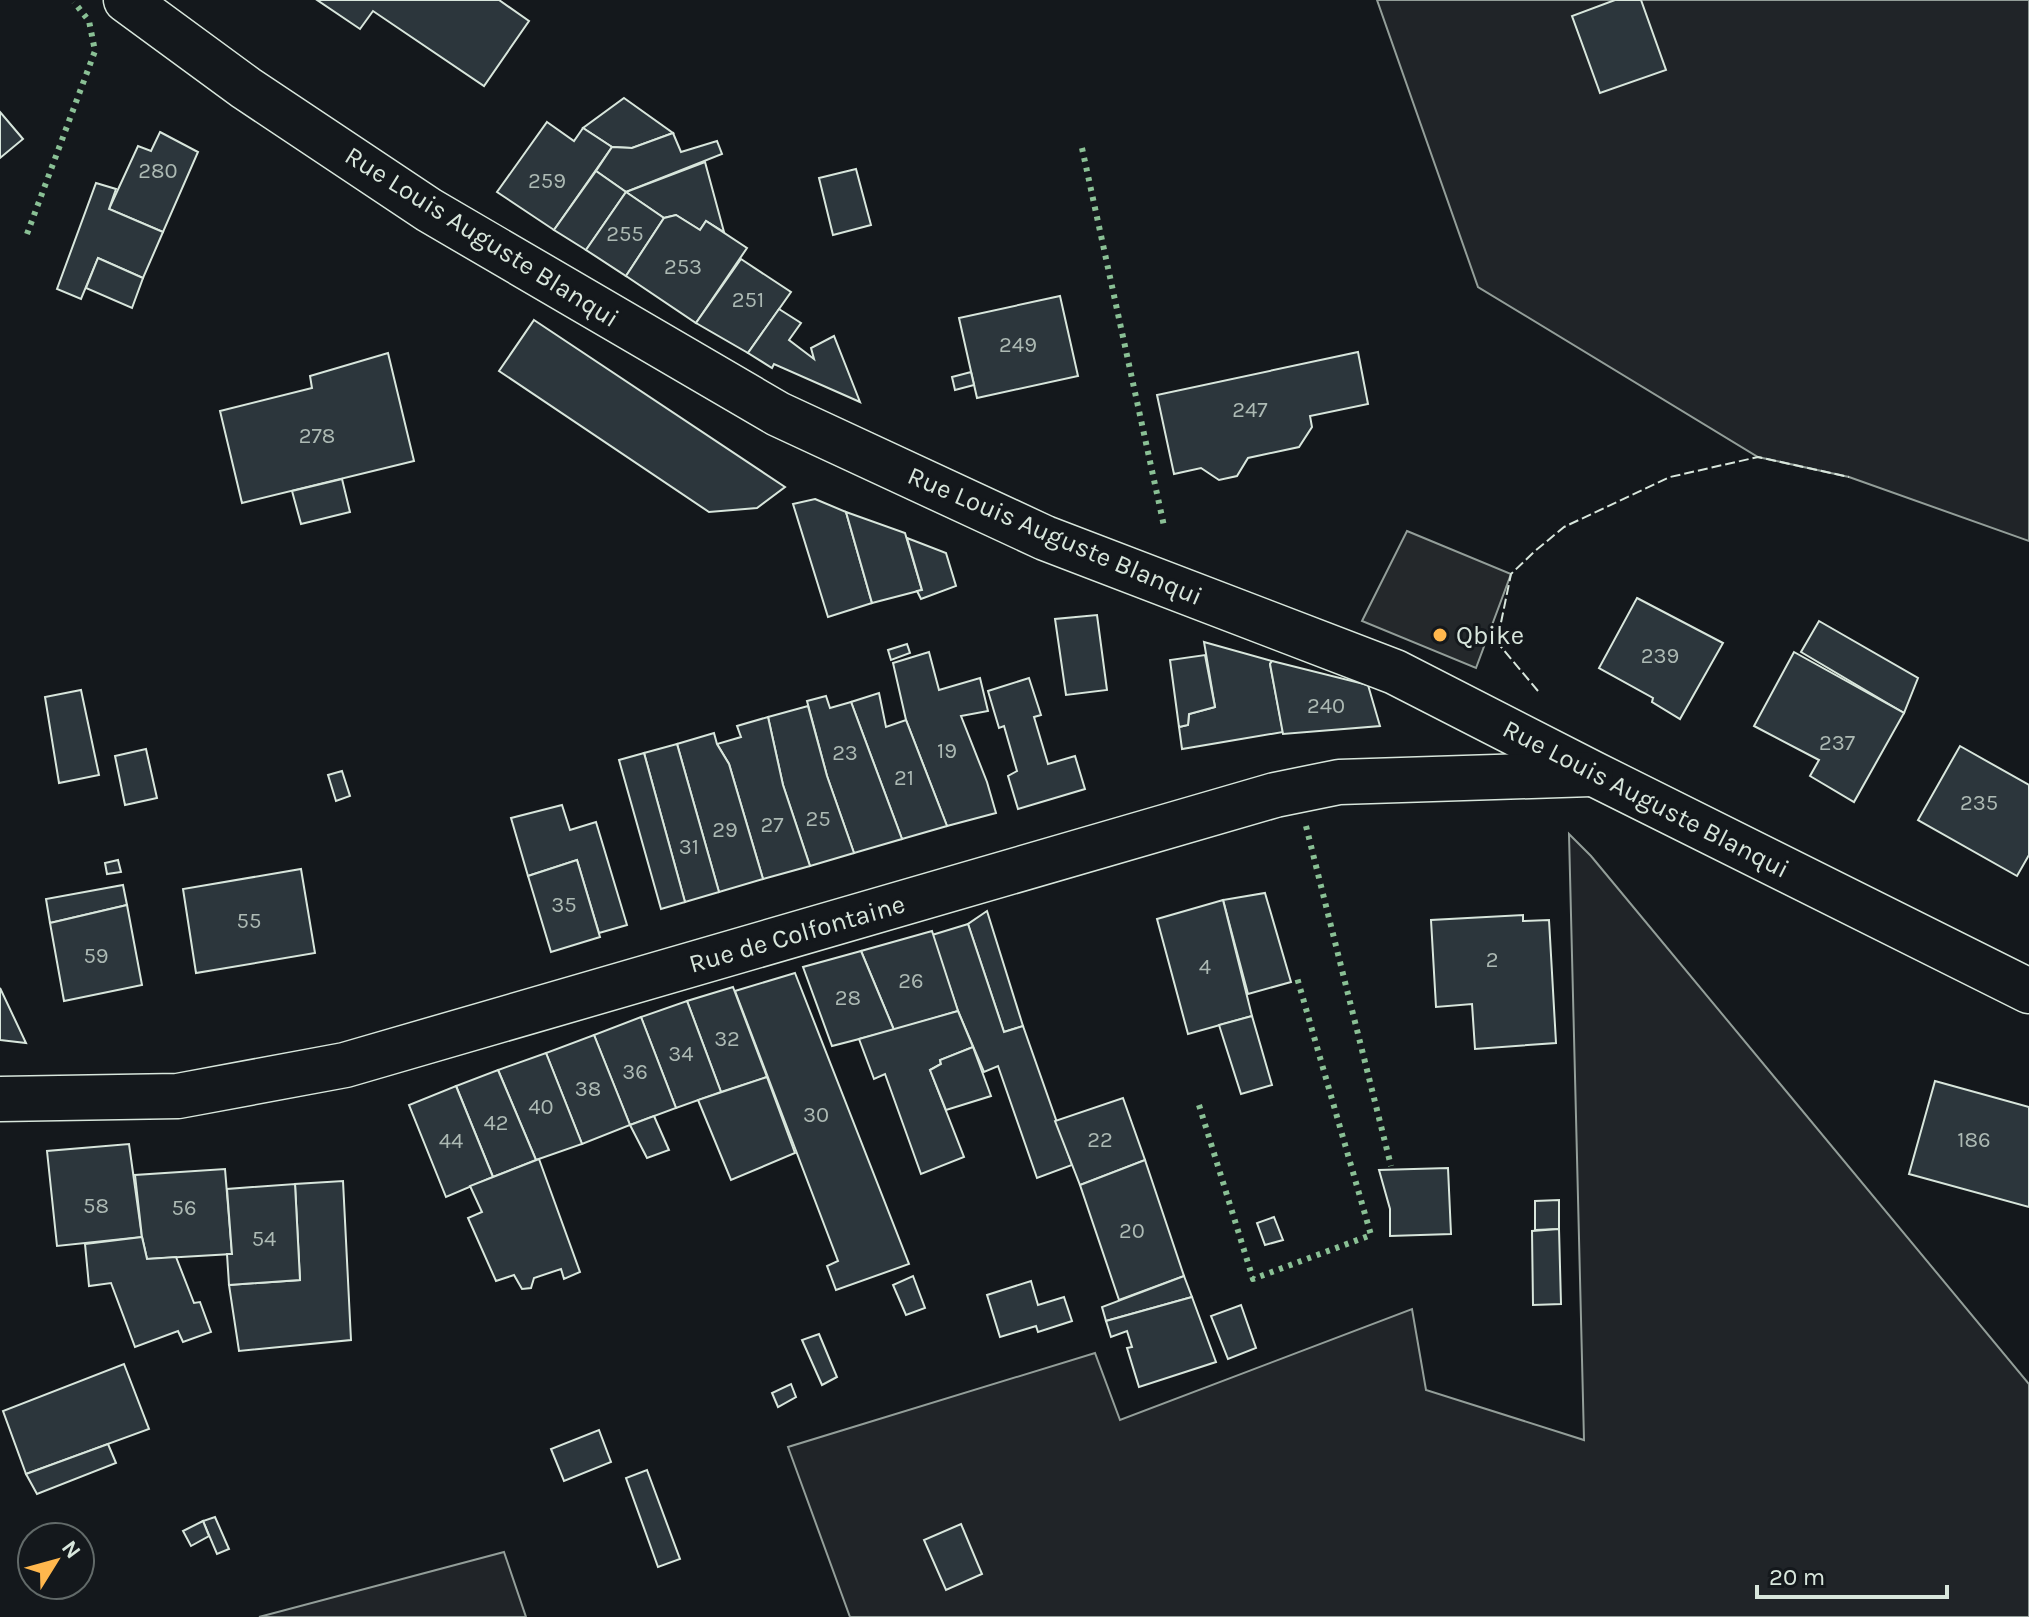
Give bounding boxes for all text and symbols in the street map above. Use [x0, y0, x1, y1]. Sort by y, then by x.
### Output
street label: Rue Louis Auguste Blanqui [339, 140, 625, 334]
house number: 280 [138, 158, 178, 184]
house number: 259 [528, 168, 566, 194]
house number: 255 [606, 221, 644, 247]
house number: 253 [664, 254, 702, 280]
house number: 251 [732, 287, 764, 313]
house number: 249 [999, 332, 1037, 358]
house number: 247 [1232, 397, 1268, 423]
house number: 278 [299, 423, 335, 449]
street label: Rue Louis Auguste Blanqui [903, 460, 1207, 612]
place label: Qbike [1456, 620, 1524, 651]
marker: Qbike [1431, 626, 1449, 644]
house number: 239 [1641, 643, 1679, 669]
house number: 240 [1307, 693, 1345, 719]
street label: Rue Louis Auguste Blanqui [1498, 713, 1794, 885]
house number: 237 [1819, 730, 1855, 756]
house number: 19 [937, 738, 957, 764]
house number: 23 [832, 740, 858, 766]
house number: 21 [894, 765, 914, 791]
house number: 235 [1960, 790, 1998, 816]
house number: 25 [805, 806, 831, 832]
house number: 27 [760, 812, 784, 838]
house number: 29 [712, 817, 738, 843]
house number: 31 [679, 834, 699, 860]
street label: Rue de Colfontaine [685, 888, 909, 980]
house number: 35 [551, 892, 577, 918]
house number: 55 [237, 908, 261, 934]
house number: 59 [83, 943, 109, 969]
house number: 2 [1486, 947, 1498, 973]
house number: 4 [1199, 954, 1211, 980]
house number: 26 [898, 968, 924, 994]
house number: 28 [835, 985, 861, 1011]
house number: 32 [714, 1026, 740, 1052]
house number: 34 [668, 1041, 694, 1067]
house number: 36 [622, 1059, 648, 1085]
house number: 38 [575, 1076, 601, 1102]
house number: 40 [528, 1094, 554, 1120]
house number: 30 [803, 1102, 829, 1128]
house number: 42 [483, 1110, 509, 1136]
house number: 22 [1087, 1127, 1113, 1153]
house number: 186 [1957, 1127, 1991, 1153]
house number: 44 [439, 1128, 463, 1154]
house number: 58 [83, 1193, 109, 1219]
house number: 56 [171, 1195, 197, 1221]
house number: 20 [1119, 1218, 1145, 1244]
house number: 54 [252, 1226, 276, 1252]
north arrow [16, 1521, 96, 1601]
text: N [56, 1535, 86, 1564]
scale bar [1757, 1549, 1947, 1599]
text: 20 m [1769, 1563, 1825, 1591]

